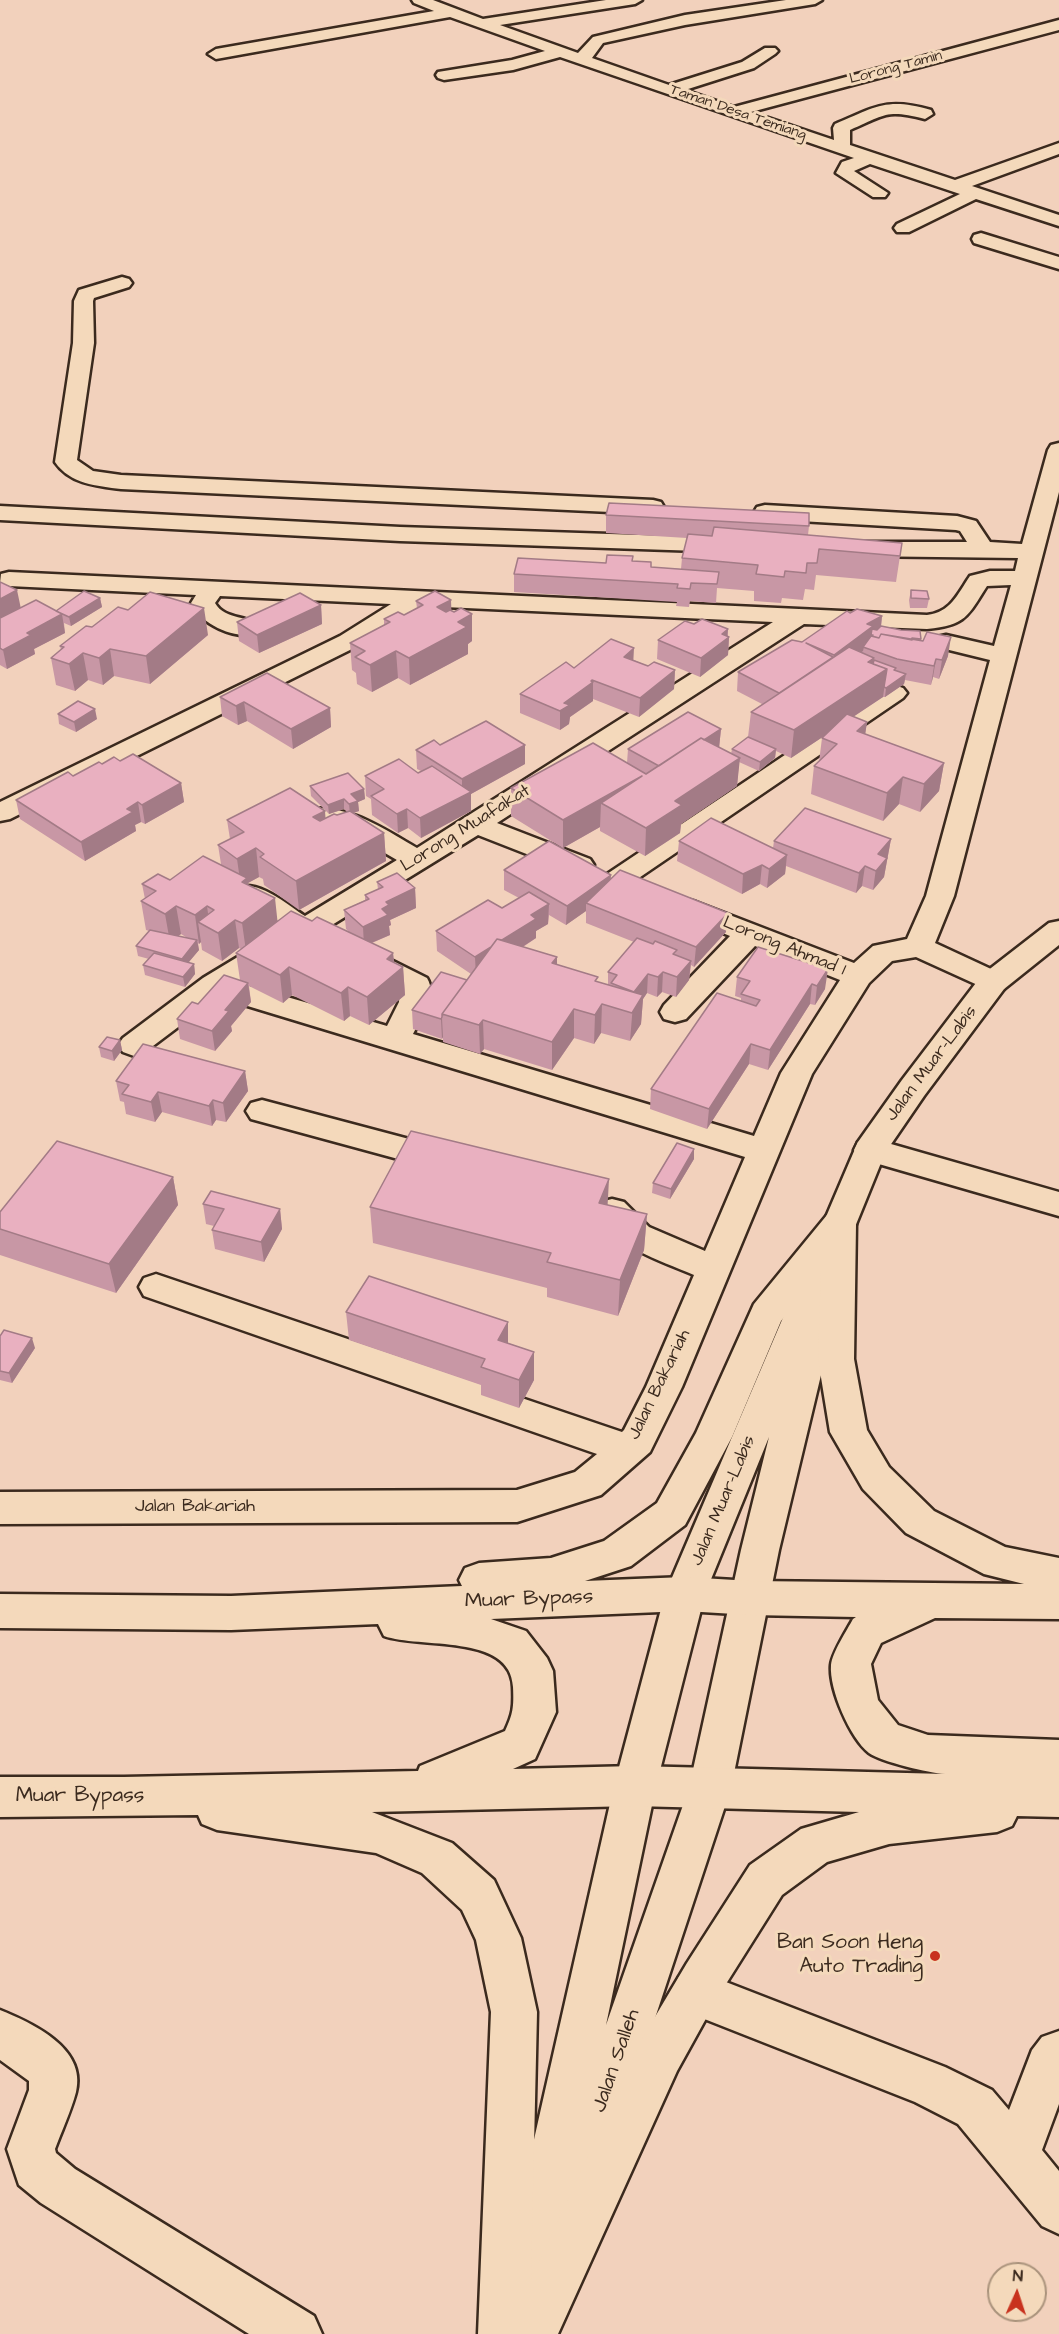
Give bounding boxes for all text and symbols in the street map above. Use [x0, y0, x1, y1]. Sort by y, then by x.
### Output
street label: Lorong Tamin [848, 47, 944, 89]
street label: Taman Desa Temiang [667, 81, 809, 145]
street label: Lorong Muafakat [397, 780, 535, 878]
street label: Lorong Ahmad 1 [719, 913, 849, 981]
street label: Jalan Muar-Labis [882, 1002, 982, 1126]
street label: Jalan Bakariah [624, 1326, 696, 1444]
street label: Jalan Muar-Labis [687, 1433, 761, 1569]
street label: Jalan Bakariah [135, 1496, 255, 1518]
street label: Muar Bypass [464, 1585, 594, 1615]
street label: Muar Bypass [16, 1784, 144, 1810]
place label: Ban Soon Heng Auto Trading [777, 1931, 923, 1981]
marker: Ban Soon Heng Auto Trading [928, 1949, 942, 1963]
street label: Jalan Salleh [588, 2006, 646, 2116]
north arrow [987, 2262, 1047, 2322]
text: N [1012, 2265, 1023, 2287]

